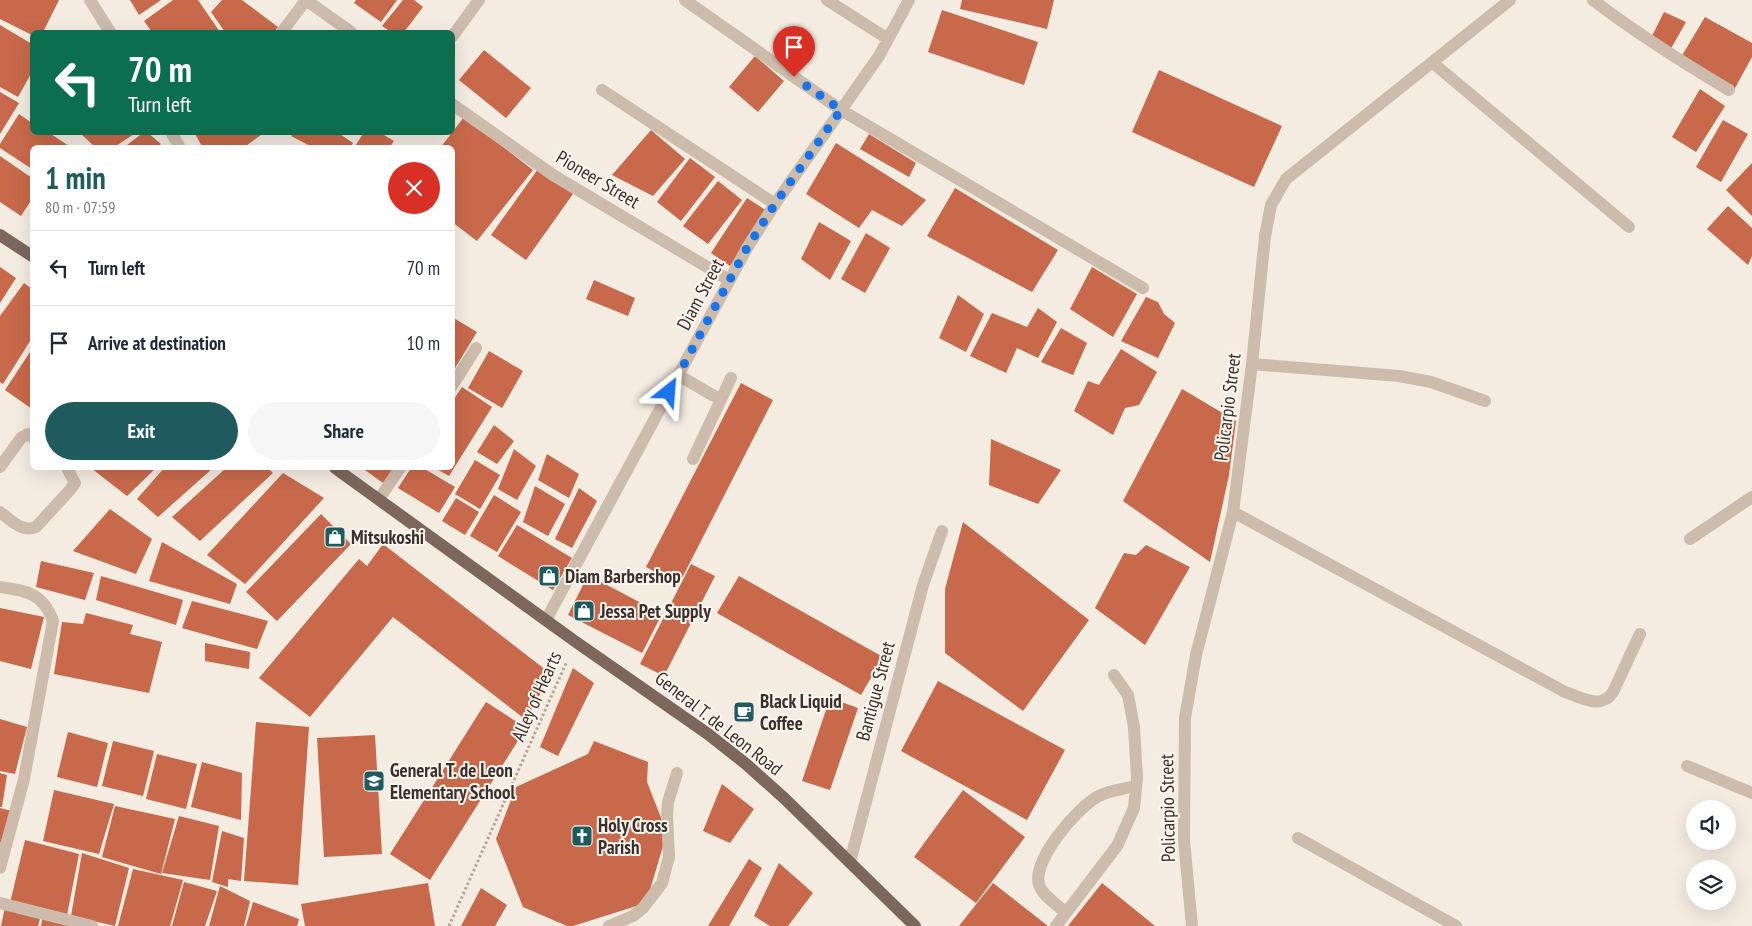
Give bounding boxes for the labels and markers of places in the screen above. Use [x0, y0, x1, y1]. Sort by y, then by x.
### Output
pin [773, 26, 815, 77]
shop icon: Mitsukoshi [323, 525, 347, 549]
place label: Mitsukoshi [351, 525, 424, 549]
shop icon: Diam Barbershop [537, 564, 561, 588]
place label: Diam Barbershop [565, 564, 681, 588]
shop icon: Jessa Pet Supply [572, 599, 596, 623]
place label: Jessa Pet Supply [599, 599, 711, 623]
place label: Black Liquid Coffee [760, 689, 842, 735]
cafe icon: Black Liquid Coffee [732, 700, 756, 724]
place label: General T. de Leon Elementary School [390, 758, 515, 804]
school or university icon: General T. de Leon Elementary School [362, 769, 386, 793]
place label: Holy Cross Parish [598, 813, 668, 859]
church icon: Holy Cross Parish [570, 824, 594, 848]

